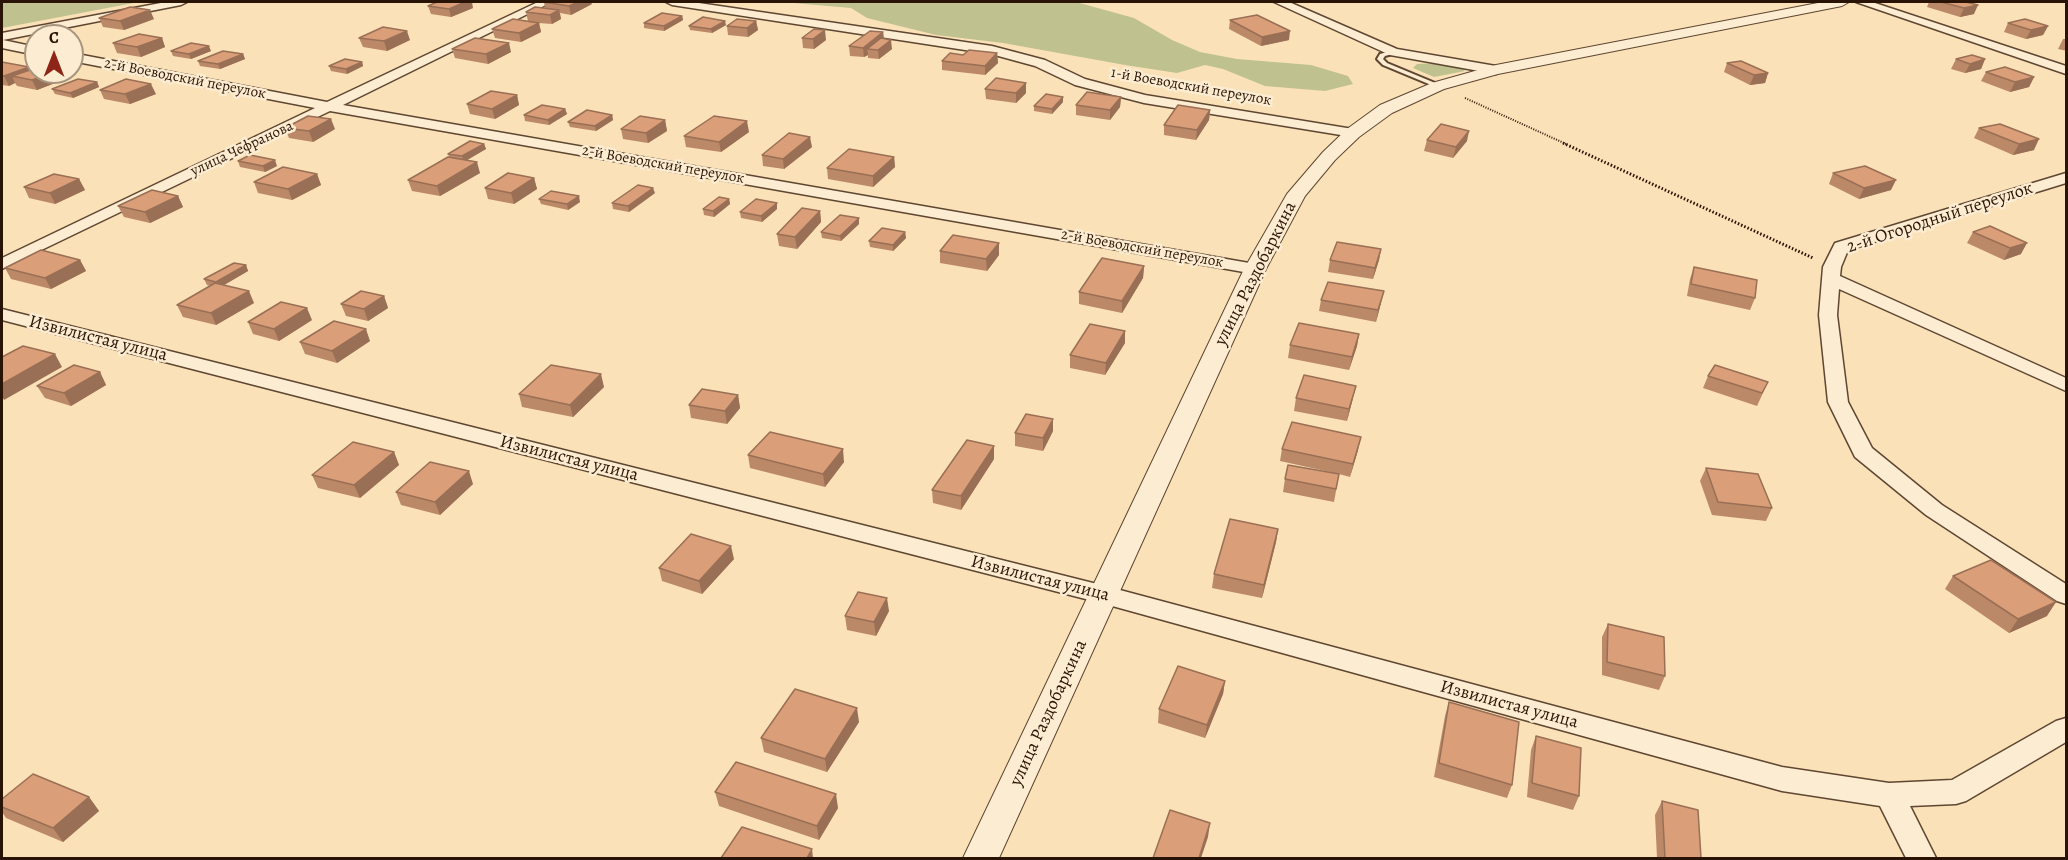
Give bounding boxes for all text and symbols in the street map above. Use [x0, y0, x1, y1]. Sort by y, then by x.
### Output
north arrow [24, 24, 84, 84]
text: С [49, 27, 59, 49]
street label: 2-й Воеводский переулок [103, 54, 267, 104]
street label: 1-й Воеводский переулок [1109, 64, 1273, 110]
street label: улица Чефранова [188, 117, 296, 181]
street label: 2-й Воеводский переулок [580, 142, 746, 188]
street label: 2-й Огородный переулок [1844, 178, 2036, 258]
street label: улица Раздобаркина [1210, 198, 1302, 350]
street label: 2-й Воеводский переулок [1059, 226, 1225, 272]
street label: Извилистая улица [26, 311, 170, 367]
street label: Извилистая улица [497, 431, 641, 487]
street label: Извилистая улица [968, 551, 1112, 607]
street label: улица Раздобаркина [1006, 636, 1092, 790]
street label: Извилистая улица [1438, 676, 1580, 734]

